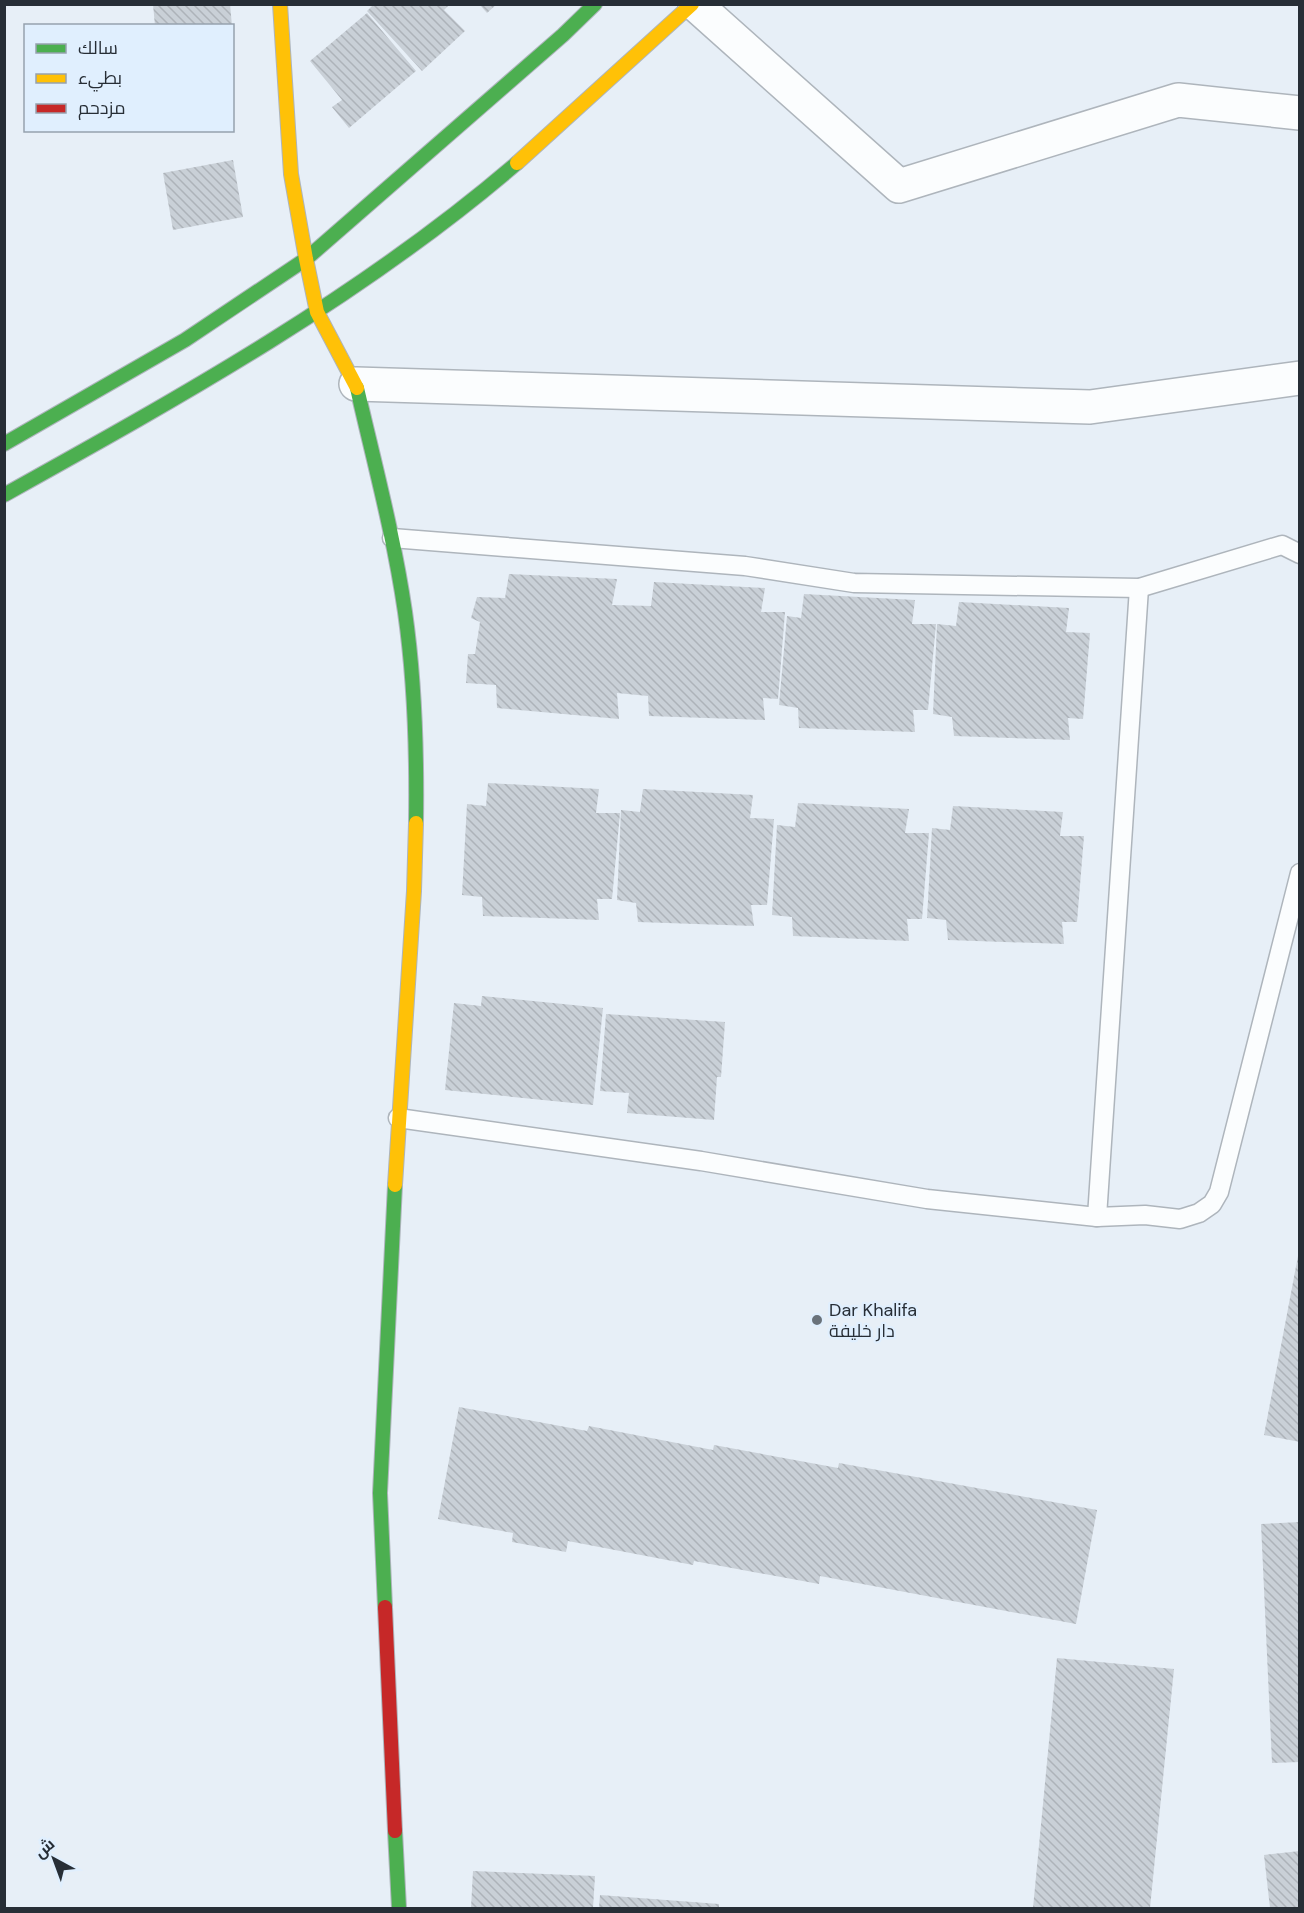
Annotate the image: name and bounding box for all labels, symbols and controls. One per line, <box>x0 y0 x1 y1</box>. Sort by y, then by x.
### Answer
legend <box>24 24 234 132</box>
text: سالك <box>78 36 118 60</box>
text: بطيء <box>78 66 122 92</box>
text: مزدحم <box>78 96 126 120</box>
place label: Dar Khalifa دار خليفة <box>829 1298 917 1343</box>
marker: Dar Khalifa دار خليفة <box>810 1313 824 1327</box>
north arrow <box>24 1829 84 1889</box>
text: ش <box>30 1833 59 1863</box>

